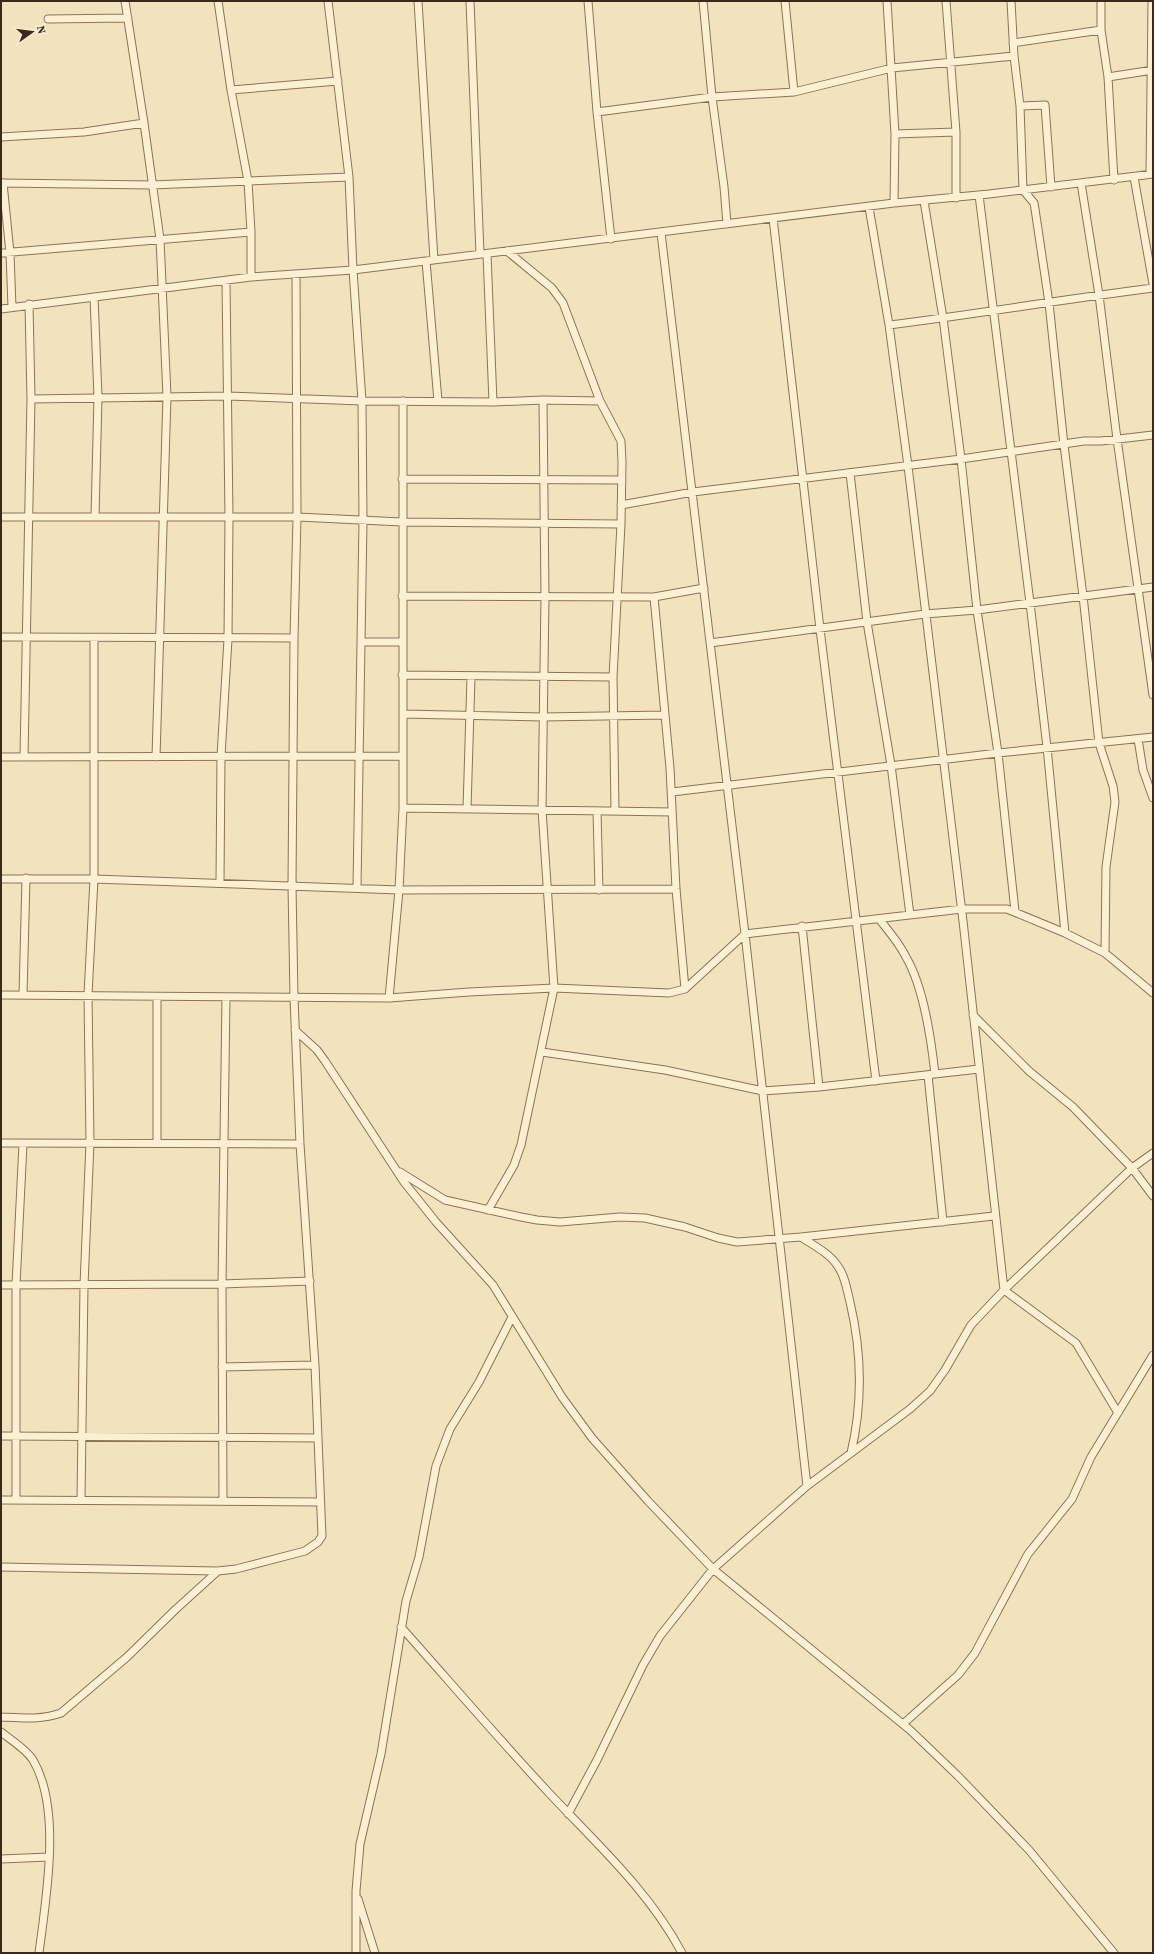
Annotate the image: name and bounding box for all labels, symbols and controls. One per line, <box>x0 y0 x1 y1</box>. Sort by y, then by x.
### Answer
north arrow <box>12 12 52 52</box>
text: N <box>33 24 49 35</box>

